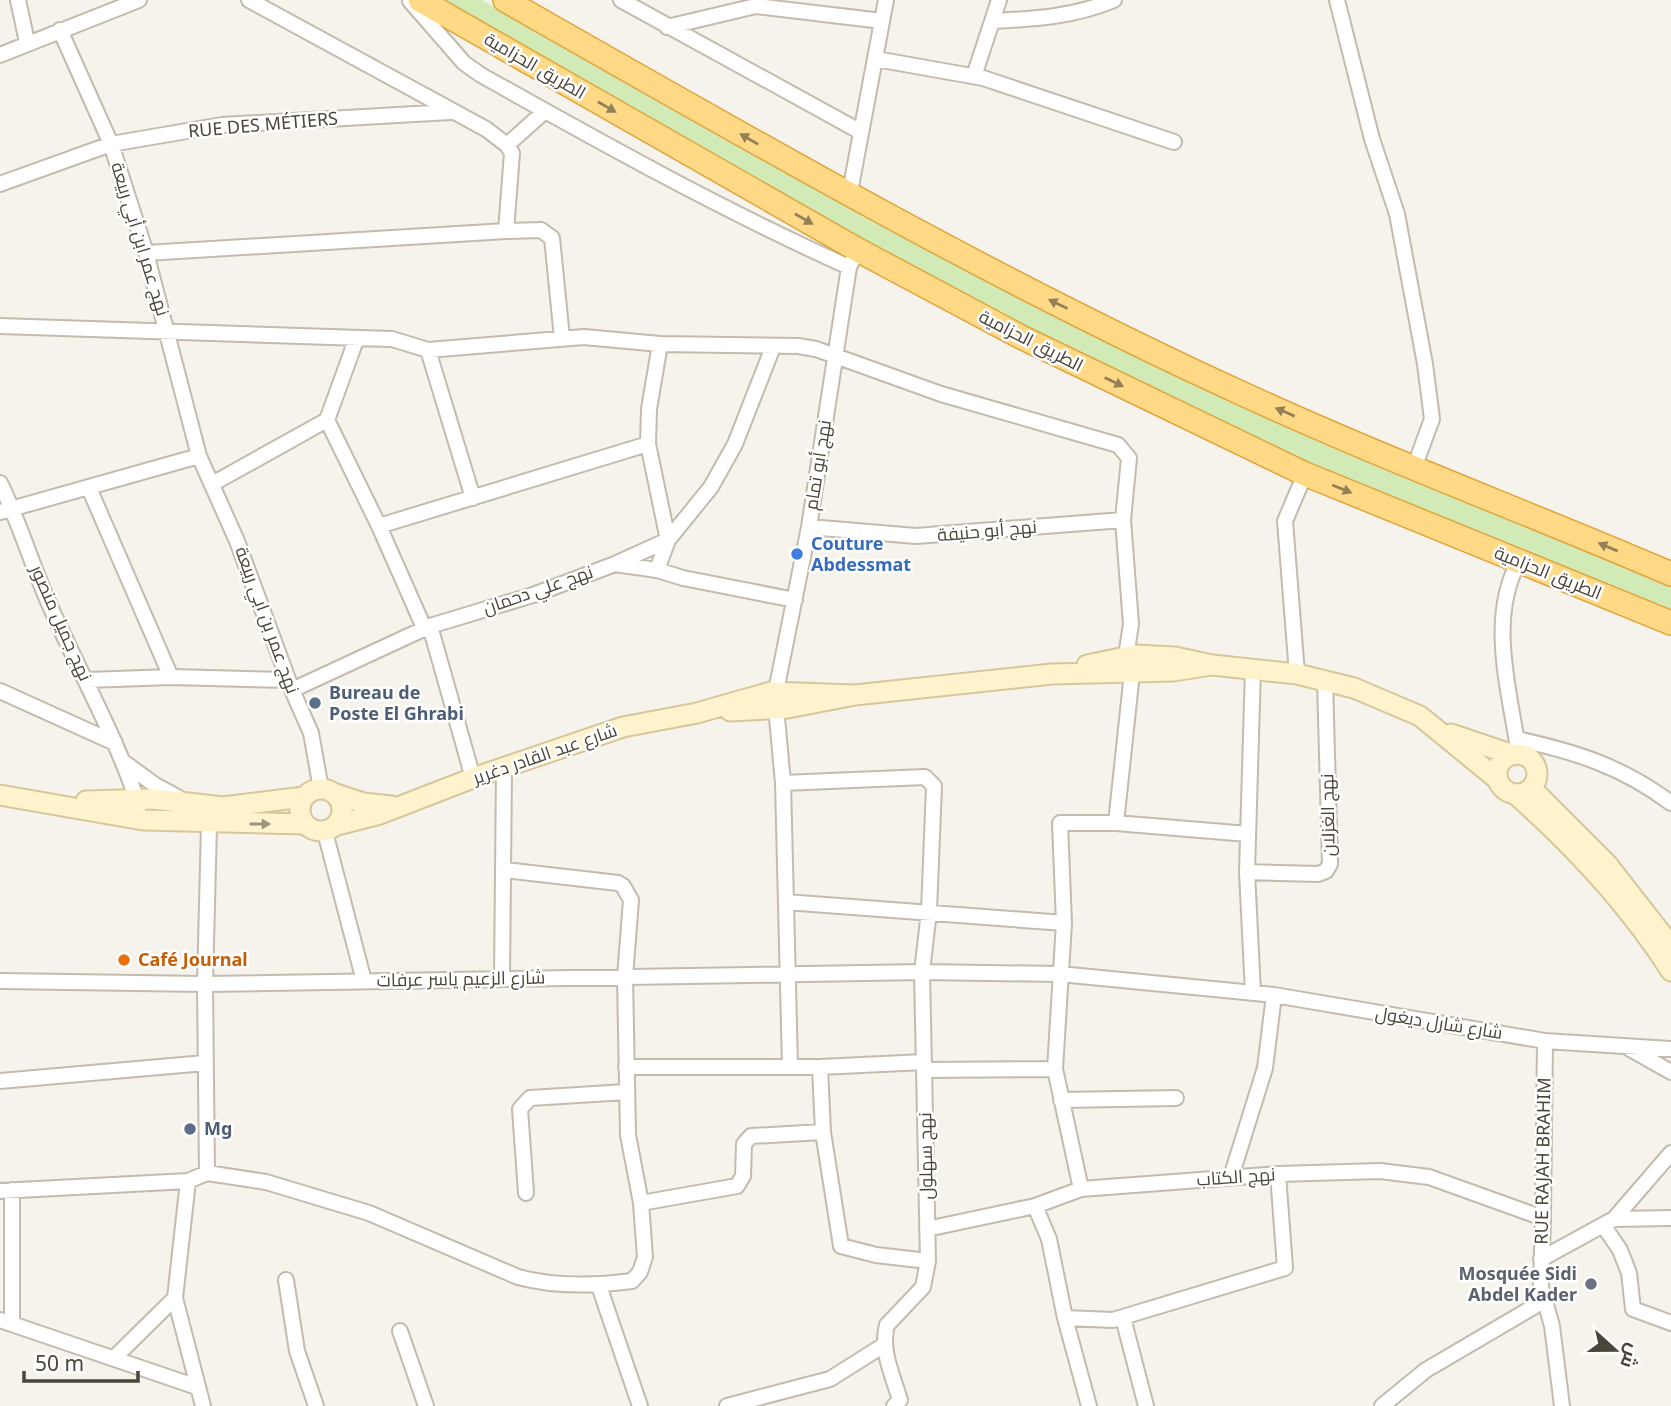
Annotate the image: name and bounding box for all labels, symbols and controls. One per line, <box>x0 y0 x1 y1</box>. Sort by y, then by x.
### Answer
street label: الطريق الحزامية <box>480 26 591 105</box>
one-way arrow <box>597 101 616 113</box>
street label: RUE DES MÉTIERS <box>187 105 339 143</box>
one-way arrow <box>739 133 759 145</box>
street label: نهج عمر ابن أبي ربيعة <box>103 159 176 319</box>
one-way arrow <box>795 213 814 225</box>
one-way arrow <box>1048 299 1068 310</box>
street label: الطريق الحزامية <box>975 304 1088 378</box>
one-way arrow <box>1104 377 1124 388</box>
one-way arrow <box>1275 407 1296 418</box>
street label: نهج أبو تمام <box>798 418 837 512</box>
one-way arrow <box>1332 483 1352 495</box>
street label: نهج أبو حنيفة <box>936 514 1038 547</box>
place label: Couture Abdessmat <box>811 531 911 576</box>
street label: الطريق الحزامية <box>1491 540 1606 605</box>
one-way arrow <box>1598 541 1619 552</box>
street label: نهج عمر بن ابي ربيعة <box>227 543 306 697</box>
marker: Couture Abdessmat <box>789 546 805 562</box>
street label: نهج علي دحمان <box>479 559 597 622</box>
street label: نهج جميل منصور <box>24 560 98 685</box>
place label: Bureau de Poste El Ghrabi <box>329 680 464 725</box>
marker: Bureau de Poste El Ghrabi <box>307 695 323 711</box>
street label: شارع عبد القادر دغرير <box>468 717 620 790</box>
street label: نهج الغزلان <box>1314 773 1341 857</box>
one-way arrow <box>249 818 271 830</box>
place label: Café Journal <box>138 947 248 971</box>
marker: Café Journal <box>116 952 132 968</box>
street label: شارع الزعيم ياسر عرفات <box>377 965 545 992</box>
street label: شارع شارل ديغول <box>1374 1000 1504 1045</box>
street label: RUE RAJAH BRAHIM <box>1529 1077 1555 1245</box>
street label: نهج سهلول <box>912 1112 939 1200</box>
place label: Mg <box>204 1116 232 1140</box>
marker: Mg <box>182 1121 198 1137</box>
street label: نهج الكتاب <box>1196 1161 1276 1192</box>
place label: Mosquée Sidi Abdel Kader <box>1458 1261 1577 1306</box>
marker: Mosquée Sidi Abdel Kader <box>1583 1276 1599 1292</box>
north arrow <box>1580 1315 1650 1385</box>
scale bar <box>24 1340 138 1384</box>
text: ش <box>1614 1340 1647 1372</box>
text: 50 m <box>35 1349 84 1377</box>

